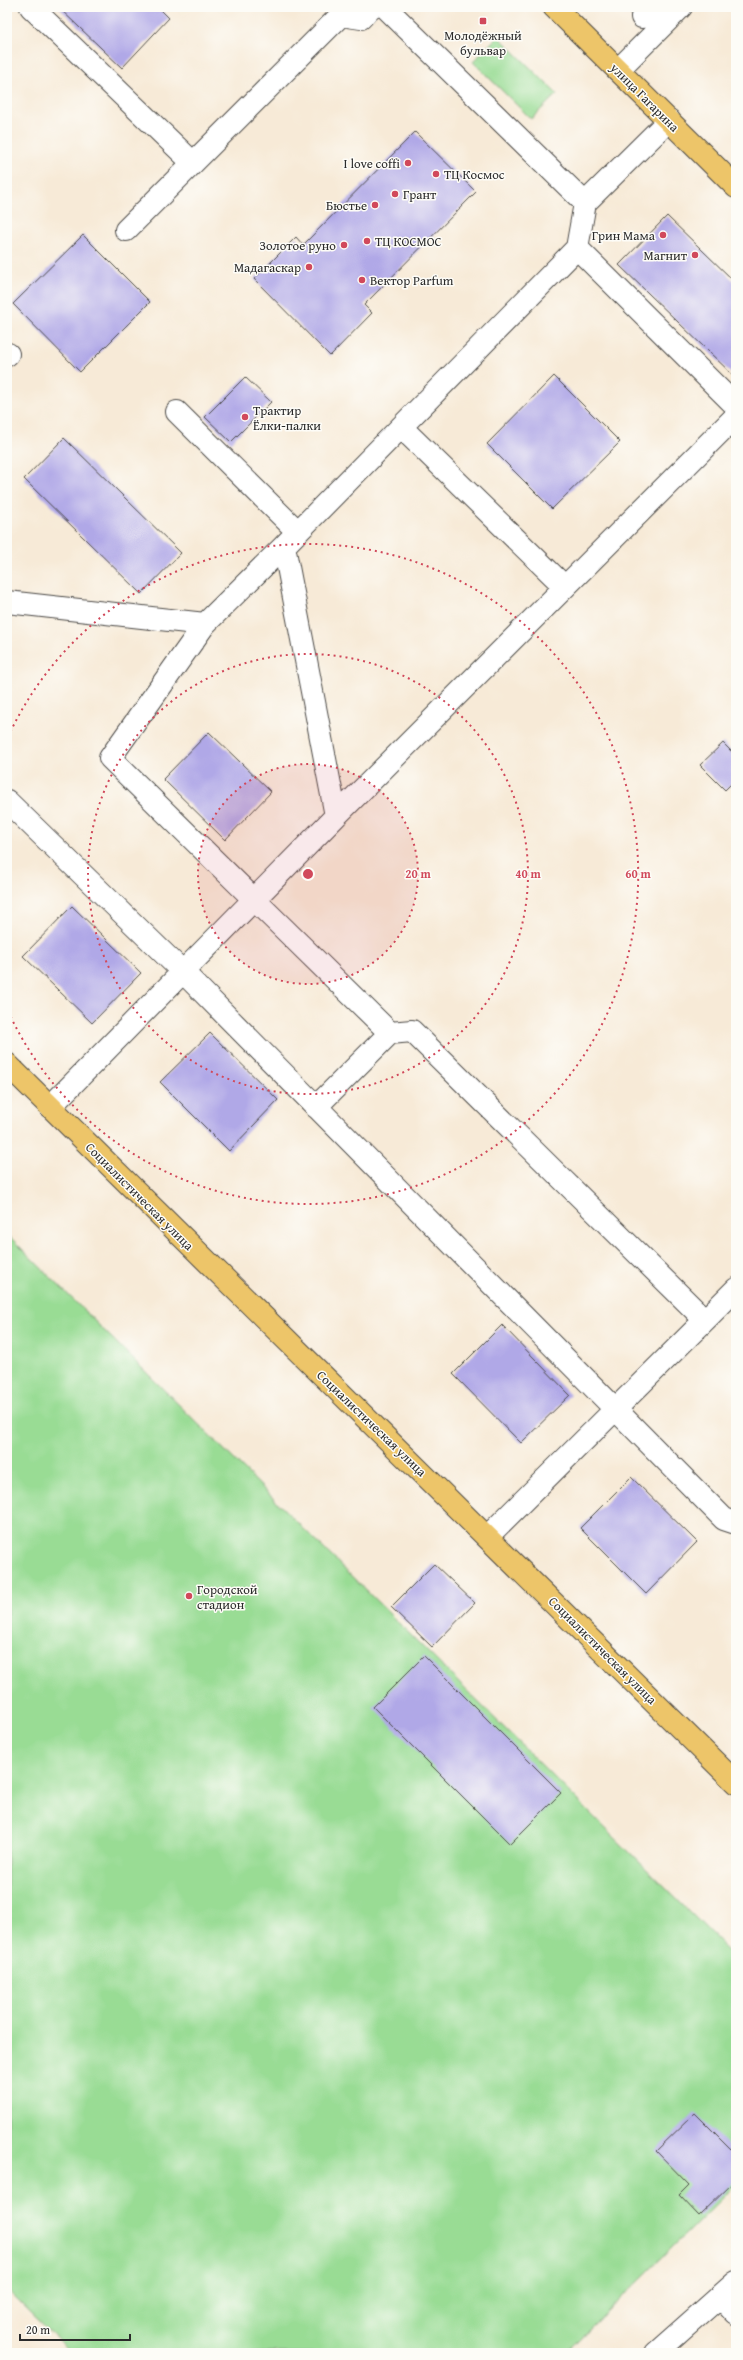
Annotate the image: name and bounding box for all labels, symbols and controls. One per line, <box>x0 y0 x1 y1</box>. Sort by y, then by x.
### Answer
marker: Молодёжный бульвар <box>478 16 488 26</box>
place label: Молодёжный бульвар <box>444 26 522 60</box>
street label: улица Гагарина <box>605 58 684 137</box>
place label: I love coffi <box>344 154 400 173</box>
marker: I love coffi <box>403 158 413 168</box>
place label: ТЦ Космос <box>444 165 505 184</box>
marker: ТЦ Космос <box>431 169 441 179</box>
place label: Грант <box>403 185 437 204</box>
marker: Грант <box>390 189 400 199</box>
place label: Бюстье <box>326 196 367 215</box>
marker: Бюстье <box>370 200 380 210</box>
place label: Грин Мама <box>592 226 656 245</box>
marker: Грин Мама <box>658 230 668 240</box>
place label: ТЦ КОСМОС <box>375 232 442 251</box>
place label: Золотое руно <box>259 236 336 255</box>
marker: ТЦ КОСМОС <box>362 236 372 246</box>
marker: Золотое руно <box>339 240 349 250</box>
place label: Магнит <box>644 246 688 265</box>
marker: Магнит <box>690 250 700 260</box>
place label: Мадагаскар <box>234 258 301 277</box>
marker: Мадагаскар <box>304 262 314 272</box>
place label: Вектор Parfum <box>370 271 454 290</box>
marker: Вектор Parfum <box>357 275 367 285</box>
place label: Трактир Ёлки-палки <box>253 401 321 435</box>
marker: Трактир Ёлки-палки <box>240 412 250 422</box>
text: 20 m <box>405 865 431 882</box>
text: 40 m <box>515 865 541 882</box>
text: 60 m <box>625 865 651 882</box>
centre of rings <box>301 867 315 881</box>
street label: Социалистическая улица <box>81 1138 199 1255</box>
street label: Социалистическая улица <box>313 1366 431 1481</box>
place label: Городской стадион <box>197 1580 258 1614</box>
marker: Городской стадион <box>184 1591 194 1601</box>
street label: Социалистическая улица <box>544 1592 662 1709</box>
scale bar <box>20 2316 130 2342</box>
text: 20 m <box>26 2321 50 2338</box>

